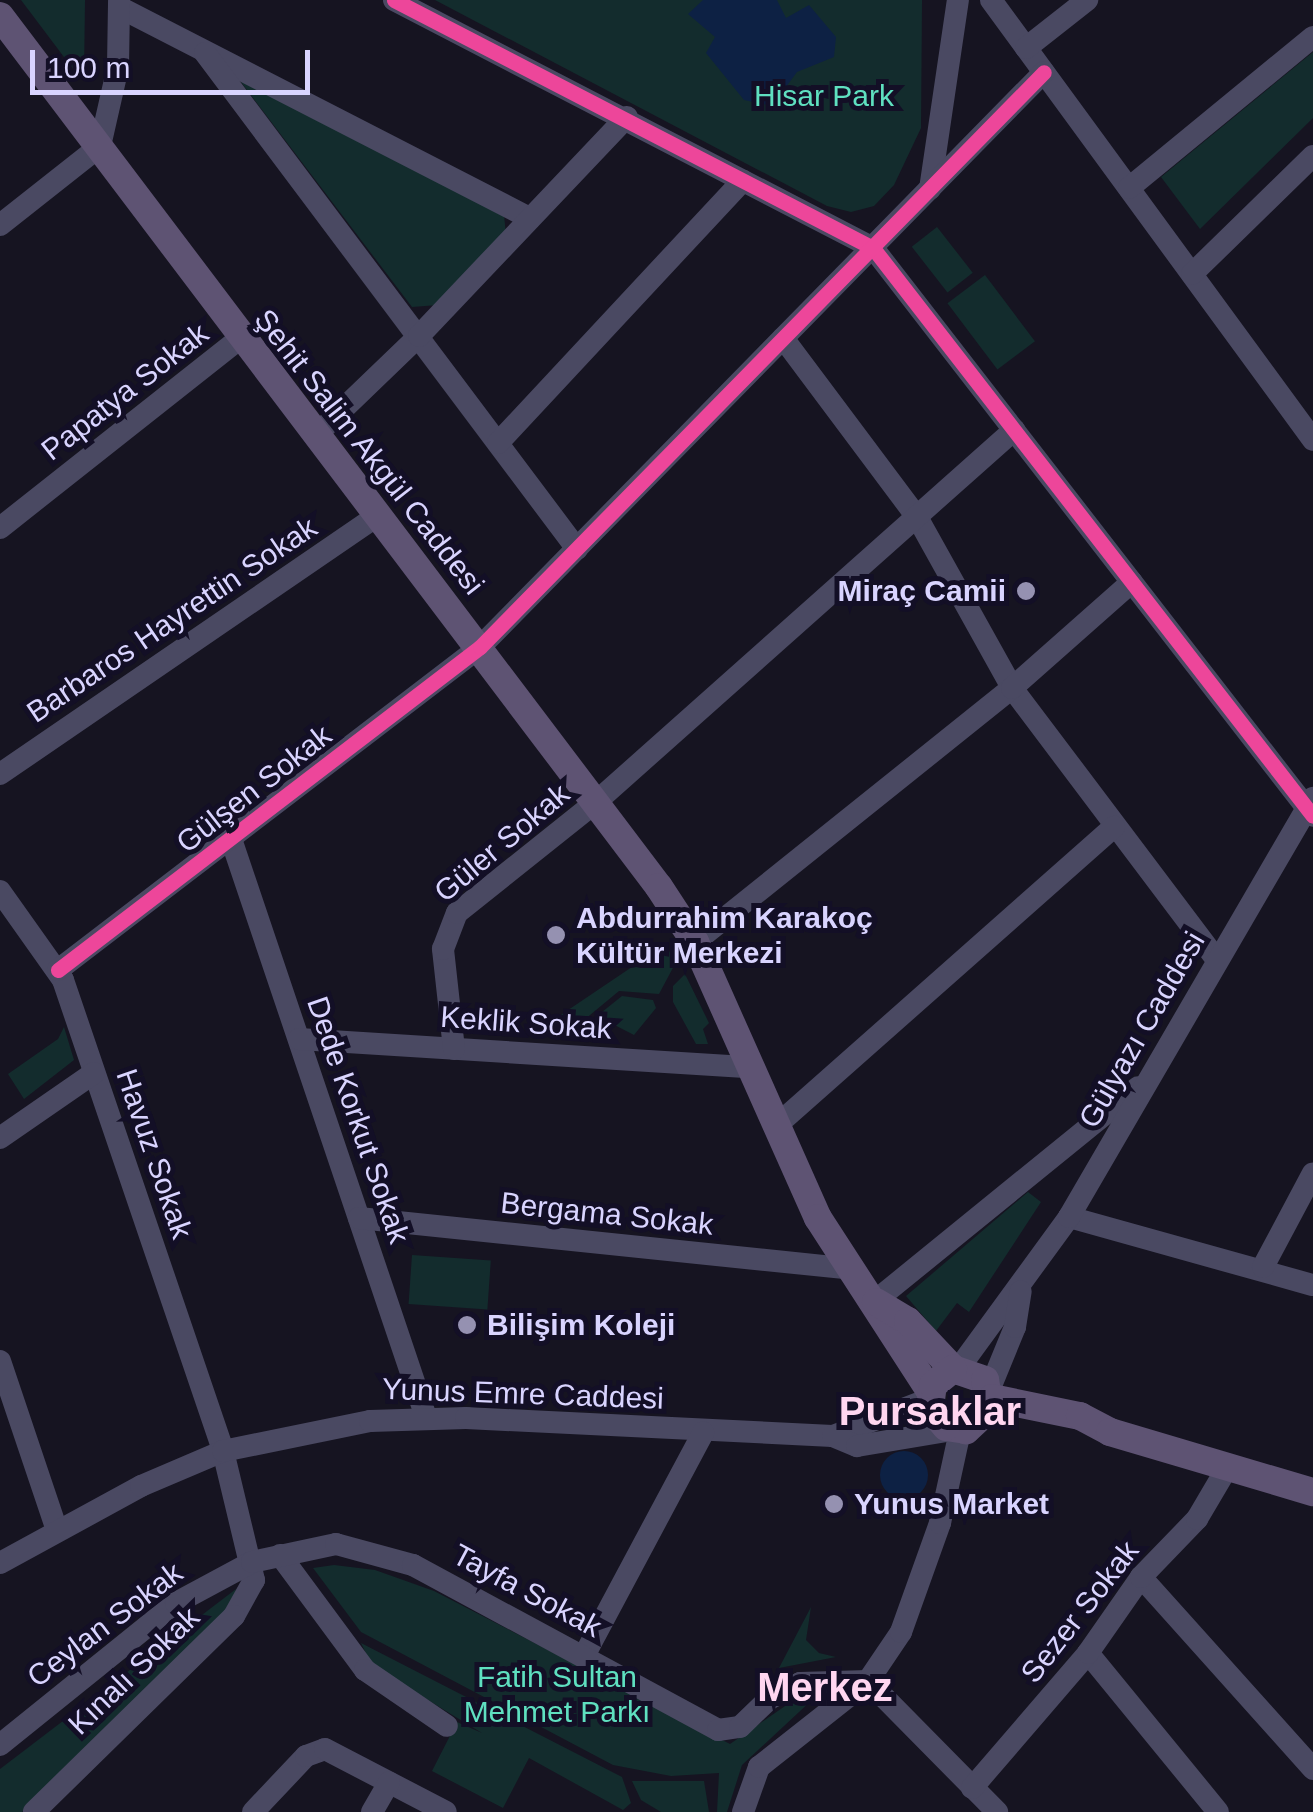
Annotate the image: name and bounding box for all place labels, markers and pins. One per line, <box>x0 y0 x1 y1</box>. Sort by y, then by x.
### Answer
place label: Miraç Camii <box>838 573 1006 609</box>
marker: Miraç Camii <box>1015 580 1037 602</box>
place label: Abdurrahim Karakoç Kültür Merkezi <box>576 900 873 970</box>
marker: Abdurrahim Karakoç Kültür Merkezi <box>545 924 567 946</box>
place label: Bilişim Koleji <box>487 1307 675 1343</box>
marker: Bilişim Koleji <box>456 1314 478 1336</box>
place label: Yunus Market <box>854 1486 1049 1522</box>
marker: Yunus Market <box>823 1493 845 1515</box>

